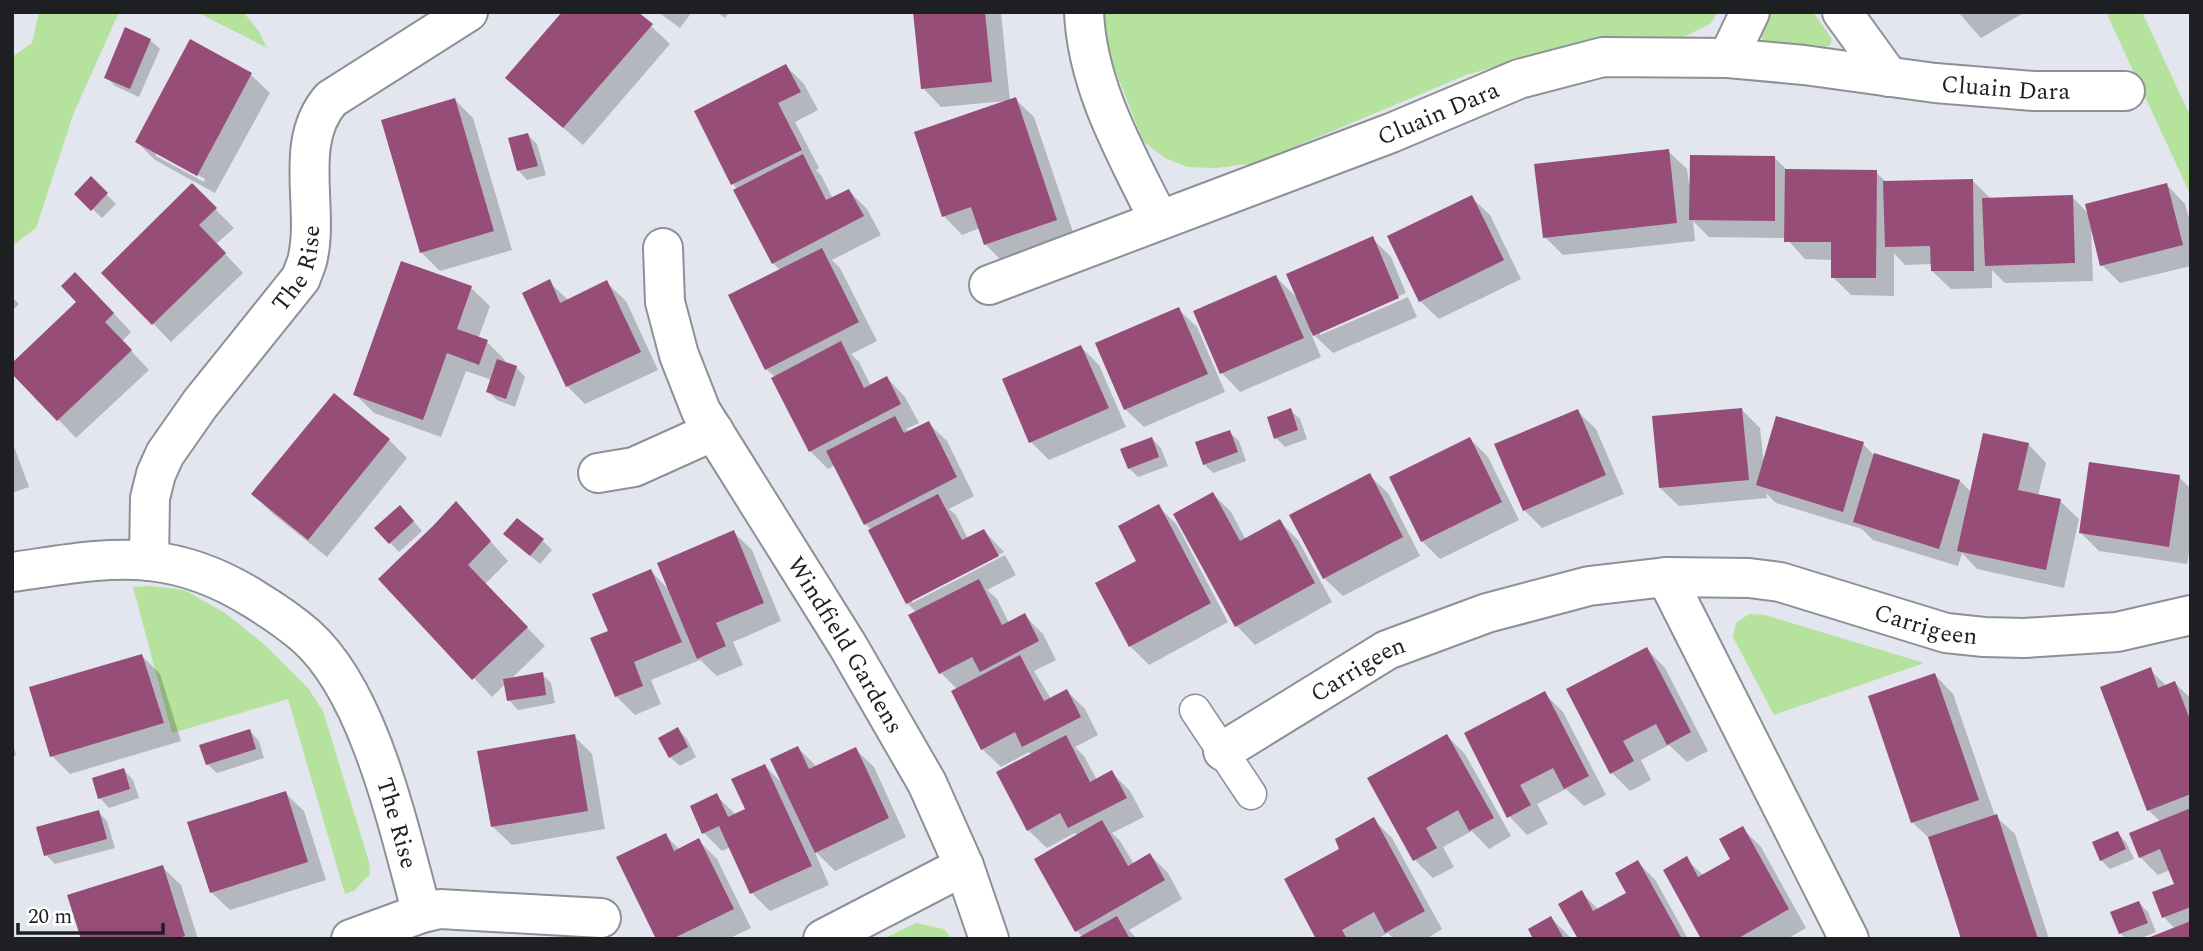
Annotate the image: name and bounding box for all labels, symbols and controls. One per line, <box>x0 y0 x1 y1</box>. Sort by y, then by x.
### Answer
street label: Cluain Dara <box>1940 67 2070 110</box>
street label: Cluain Dara <box>1373 72 1505 155</box>
street label: The Rise <box>263 225 330 320</box>
street label: Windfield Gardens <box>777 550 912 741</box>
street label: Carrigeen <box>1870 595 1979 655</box>
street label: Carrigeen <box>1304 628 1411 712</box>
street label: The Rise <box>366 773 426 873</box>
scale bar <box>18 892 163 936</box>
text: 20 m <box>28 901 72 933</box>

